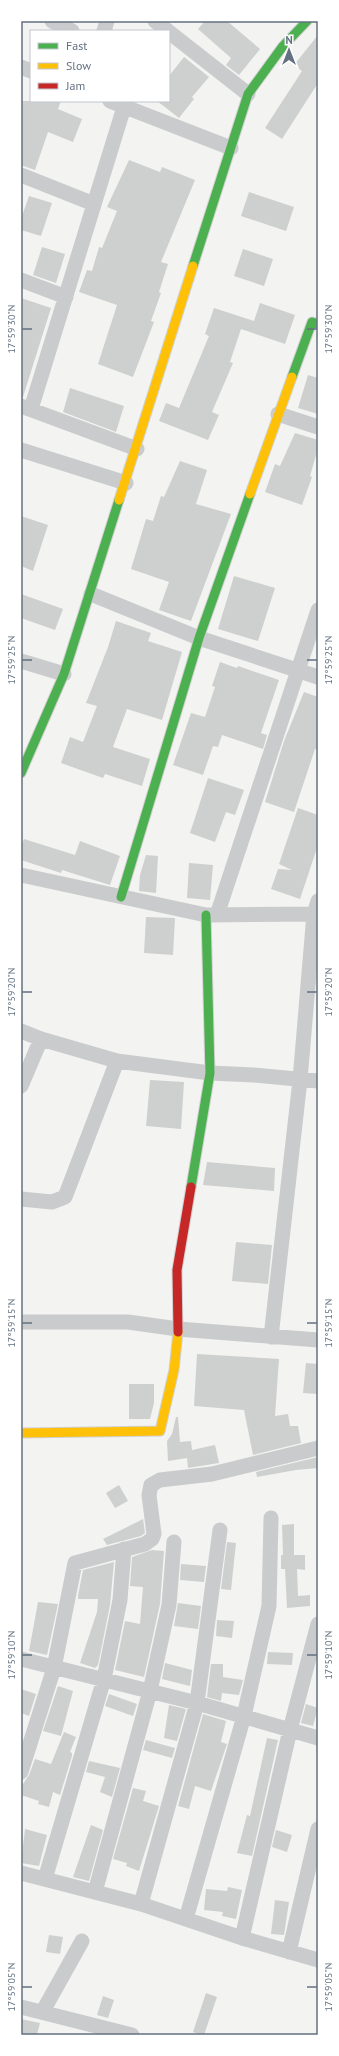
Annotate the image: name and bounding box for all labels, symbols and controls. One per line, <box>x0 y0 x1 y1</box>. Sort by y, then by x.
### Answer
legend <box>30 30 170 102</box>
north arrow <box>269 30 309 70</box>
text: N <box>285 33 293 47</box>
text: Fast <box>66 38 87 53</box>
text: Slow <box>66 58 91 73</box>
text: Jam <box>65 78 85 93</box>
text: 17°59'30"N <box>5 304 18 354</box>
text: 17°59'30"N <box>322 304 335 354</box>
text: 17°59'25"N <box>5 635 18 685</box>
text: 17°59'25"N <box>322 635 335 685</box>
text: 17°59'20"N <box>5 967 18 1017</box>
text: 17°59'20"N <box>322 967 335 1017</box>
text: 17°59'15"N <box>5 1298 18 1348</box>
text: 17°59'15"N <box>322 1298 335 1348</box>
text: 17°59'10"N <box>5 1630 18 1680</box>
text: 17°59'10"N <box>322 1630 335 1680</box>
text: 17°59'05"N <box>5 1962 18 2012</box>
text: 17°59'05"N <box>322 1962 335 2012</box>

